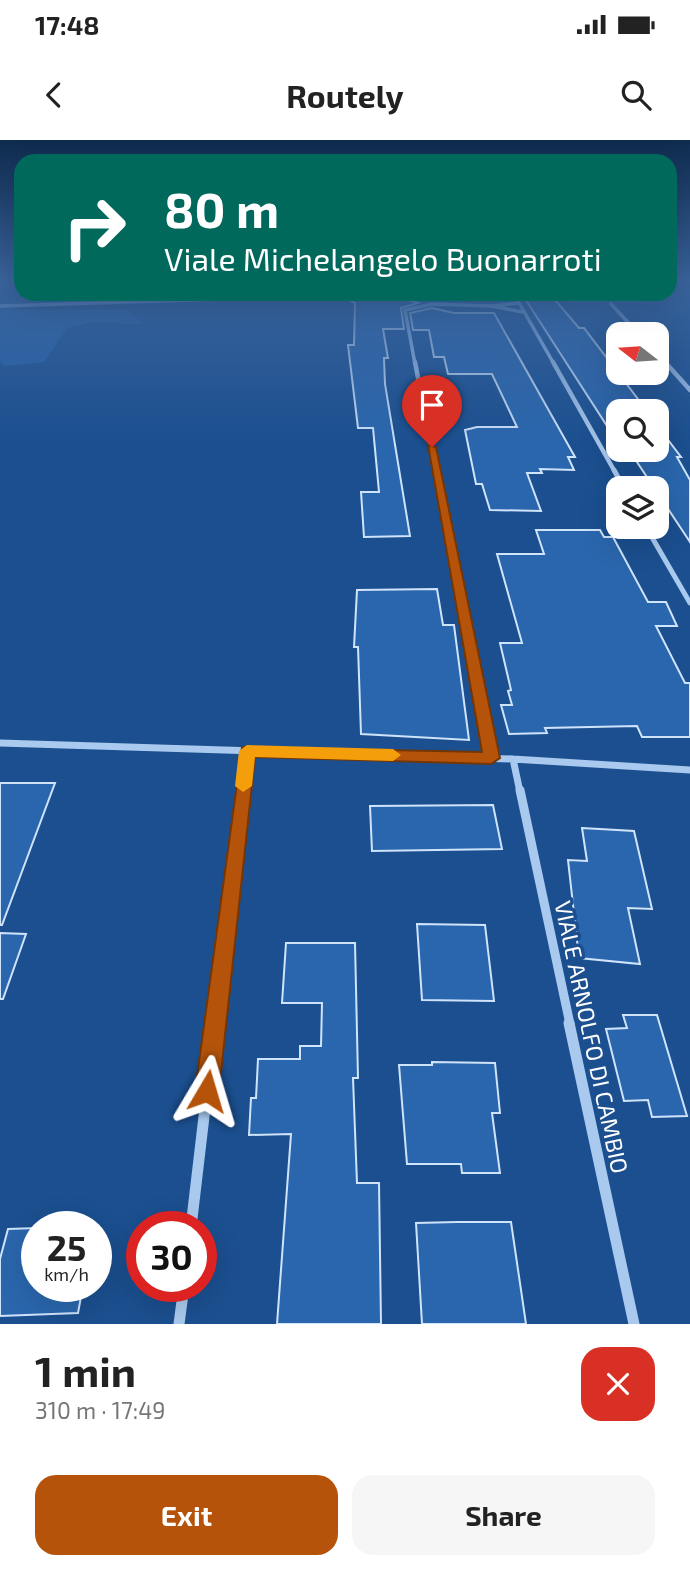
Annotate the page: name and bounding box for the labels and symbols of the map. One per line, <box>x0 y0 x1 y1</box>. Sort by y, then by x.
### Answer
north arrow <box>606 322 668 385</box>
pin <box>402 375 462 447</box>
street label: VIALE ARNOLFO DI CAMBIO <box>549 898 635 1176</box>
position arrow <box>170 1054 244 1128</box>
speed limit sign: 30 <box>126 1211 217 1302</box>

